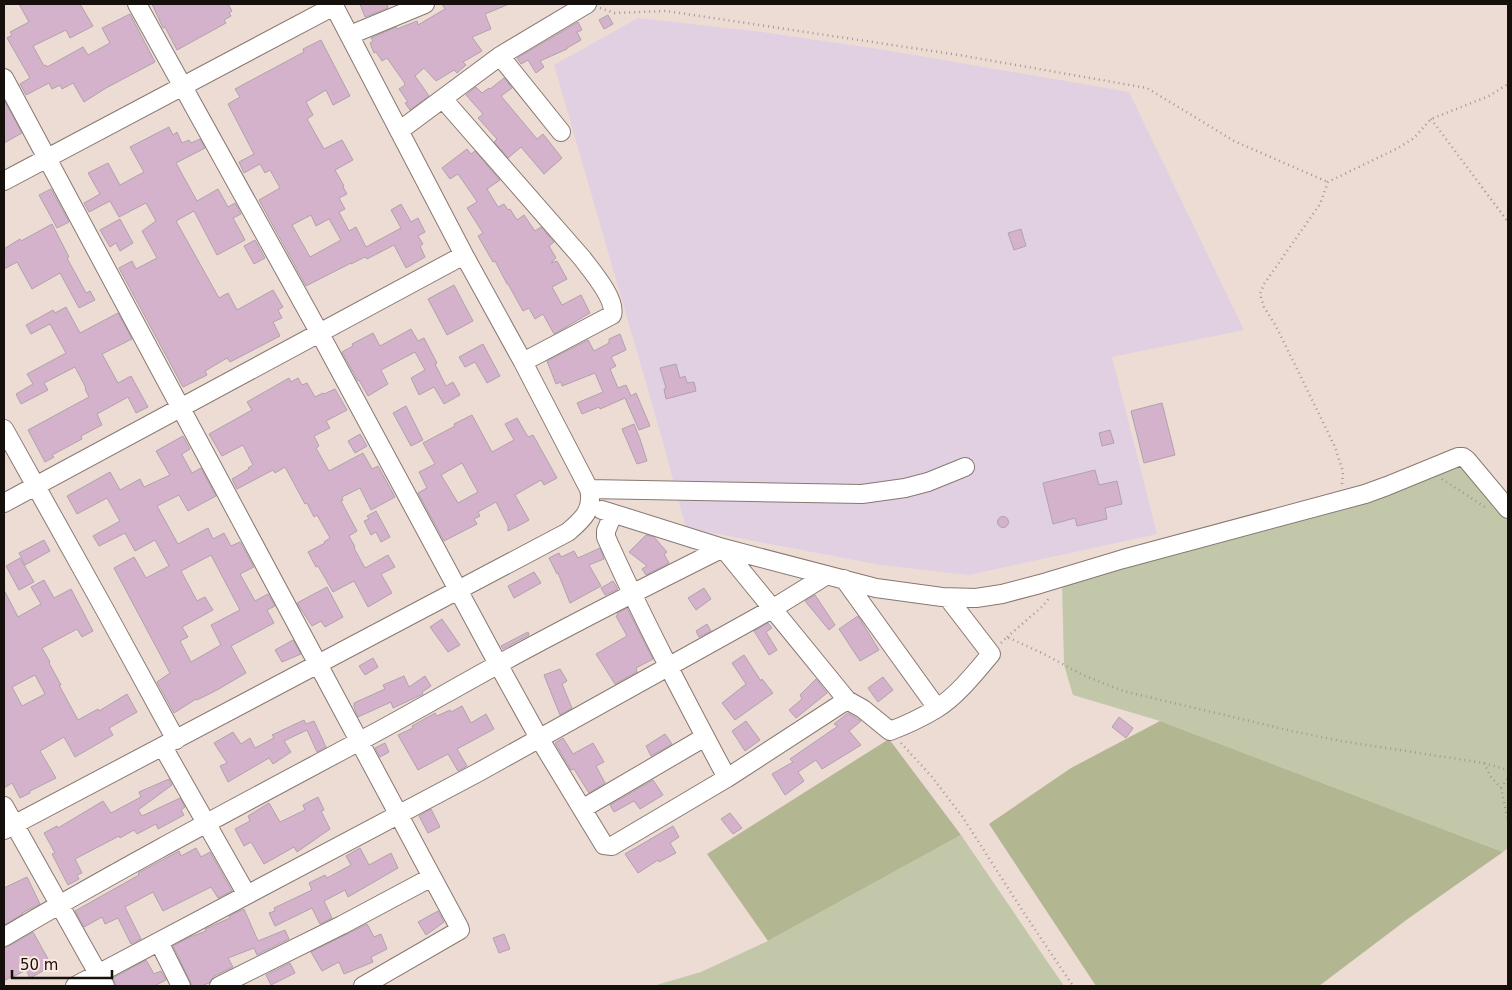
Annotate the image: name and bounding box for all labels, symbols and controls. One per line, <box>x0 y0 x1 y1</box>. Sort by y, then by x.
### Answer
scale bar <box>12 948 112 980</box>
text: 50 m <box>20 956 58 974</box>

